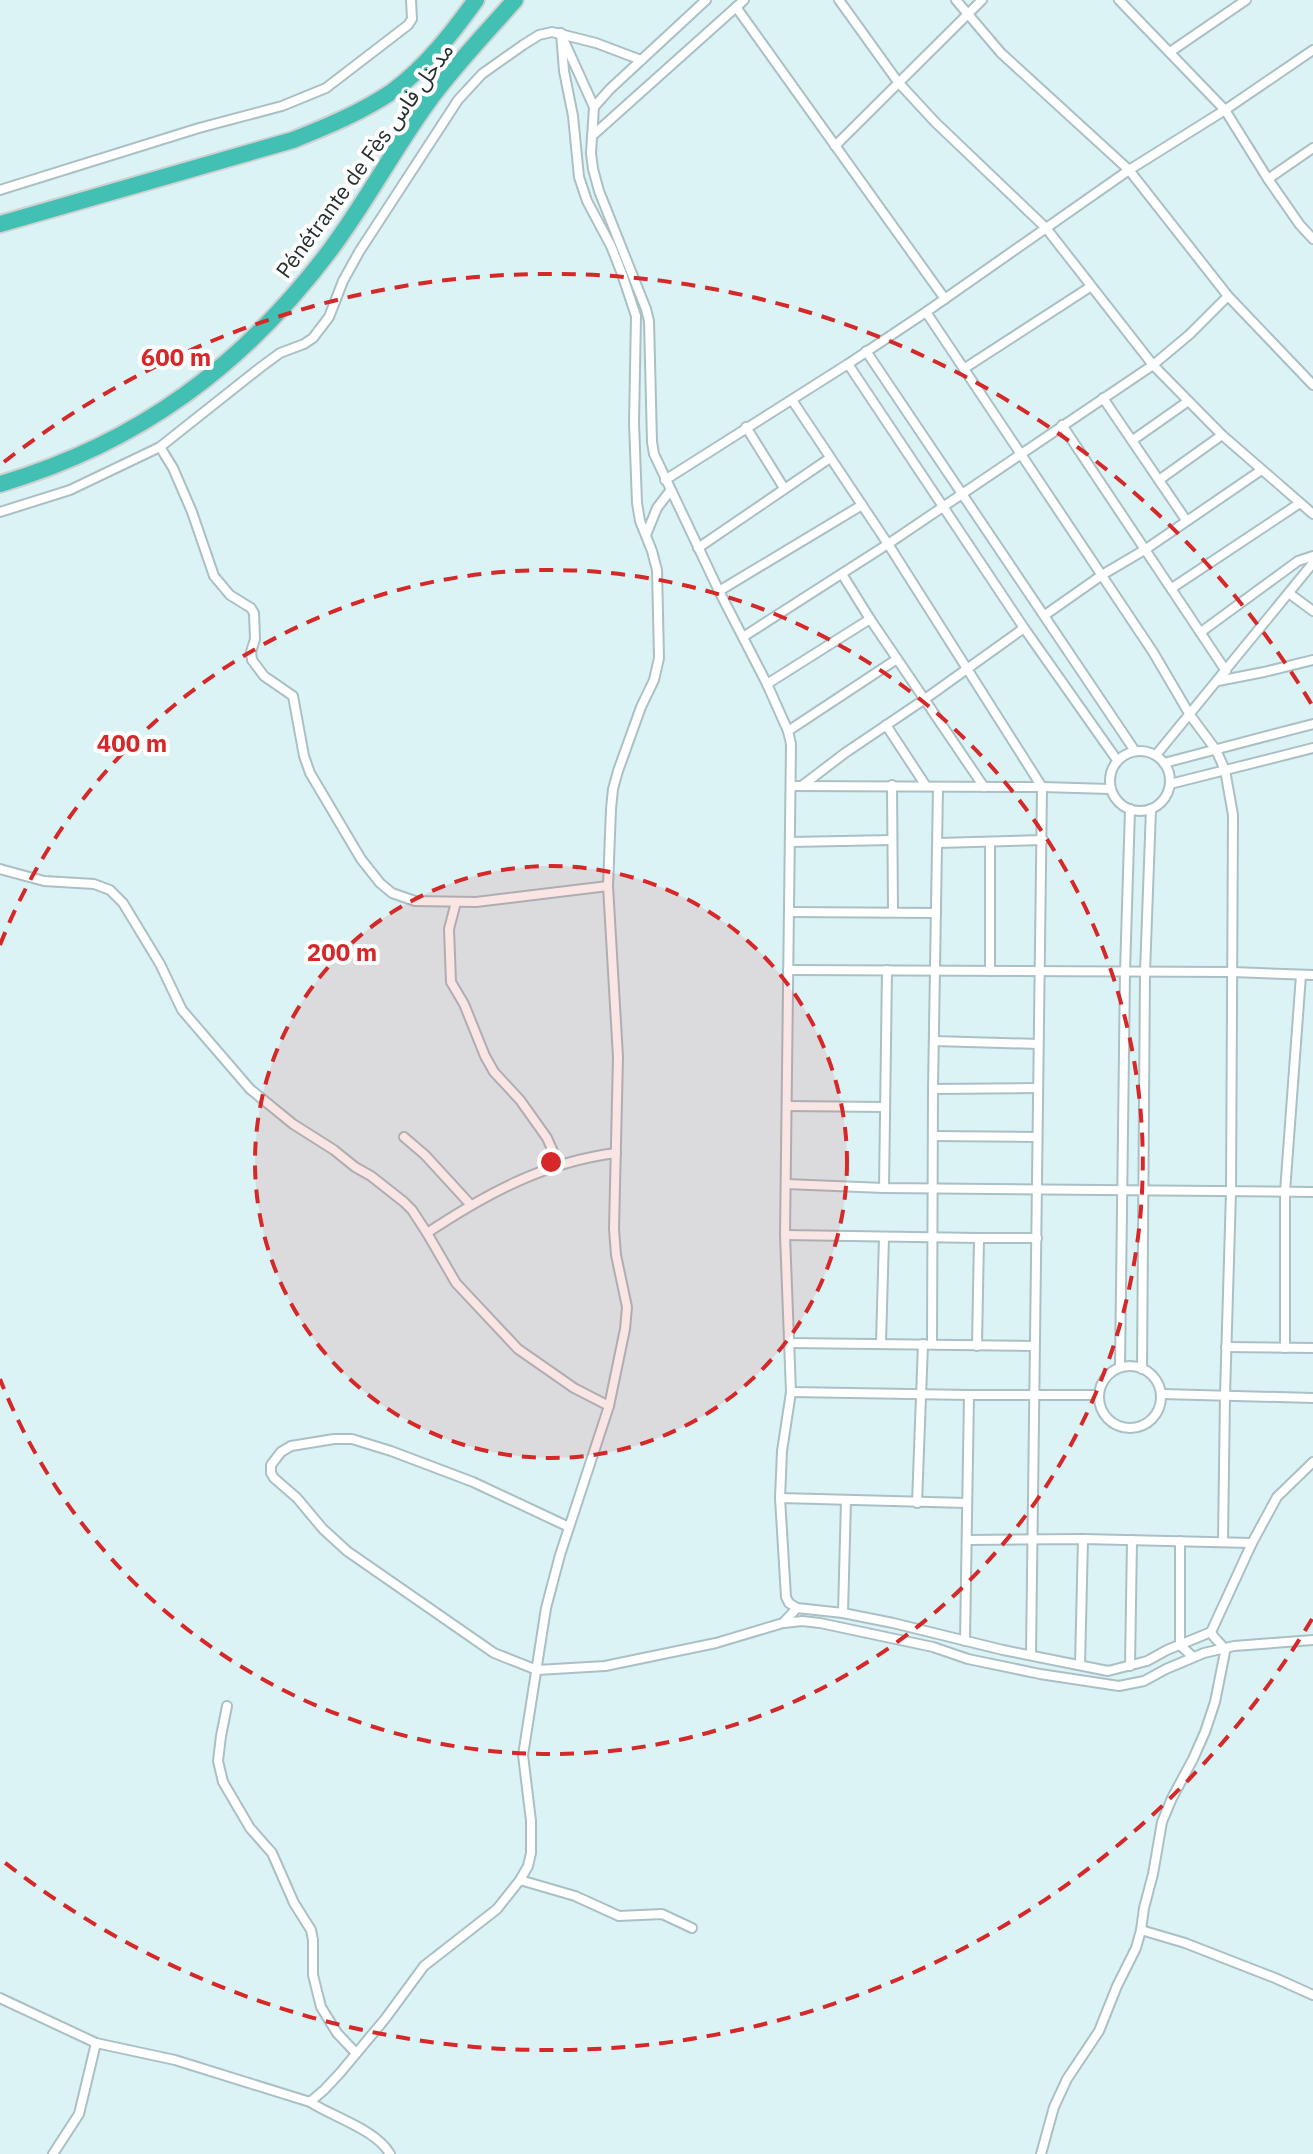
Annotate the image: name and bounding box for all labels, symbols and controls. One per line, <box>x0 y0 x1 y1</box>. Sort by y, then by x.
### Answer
street label: Pénétrante de Fès مدخل فاس <box>269 36 459 284</box>
text: 600 m <box>141 341 211 373</box>
text: 400 m <box>97 727 167 759</box>
text: 200 m <box>307 936 377 968</box>
centre of rings <box>537 1148 565 1176</box>

